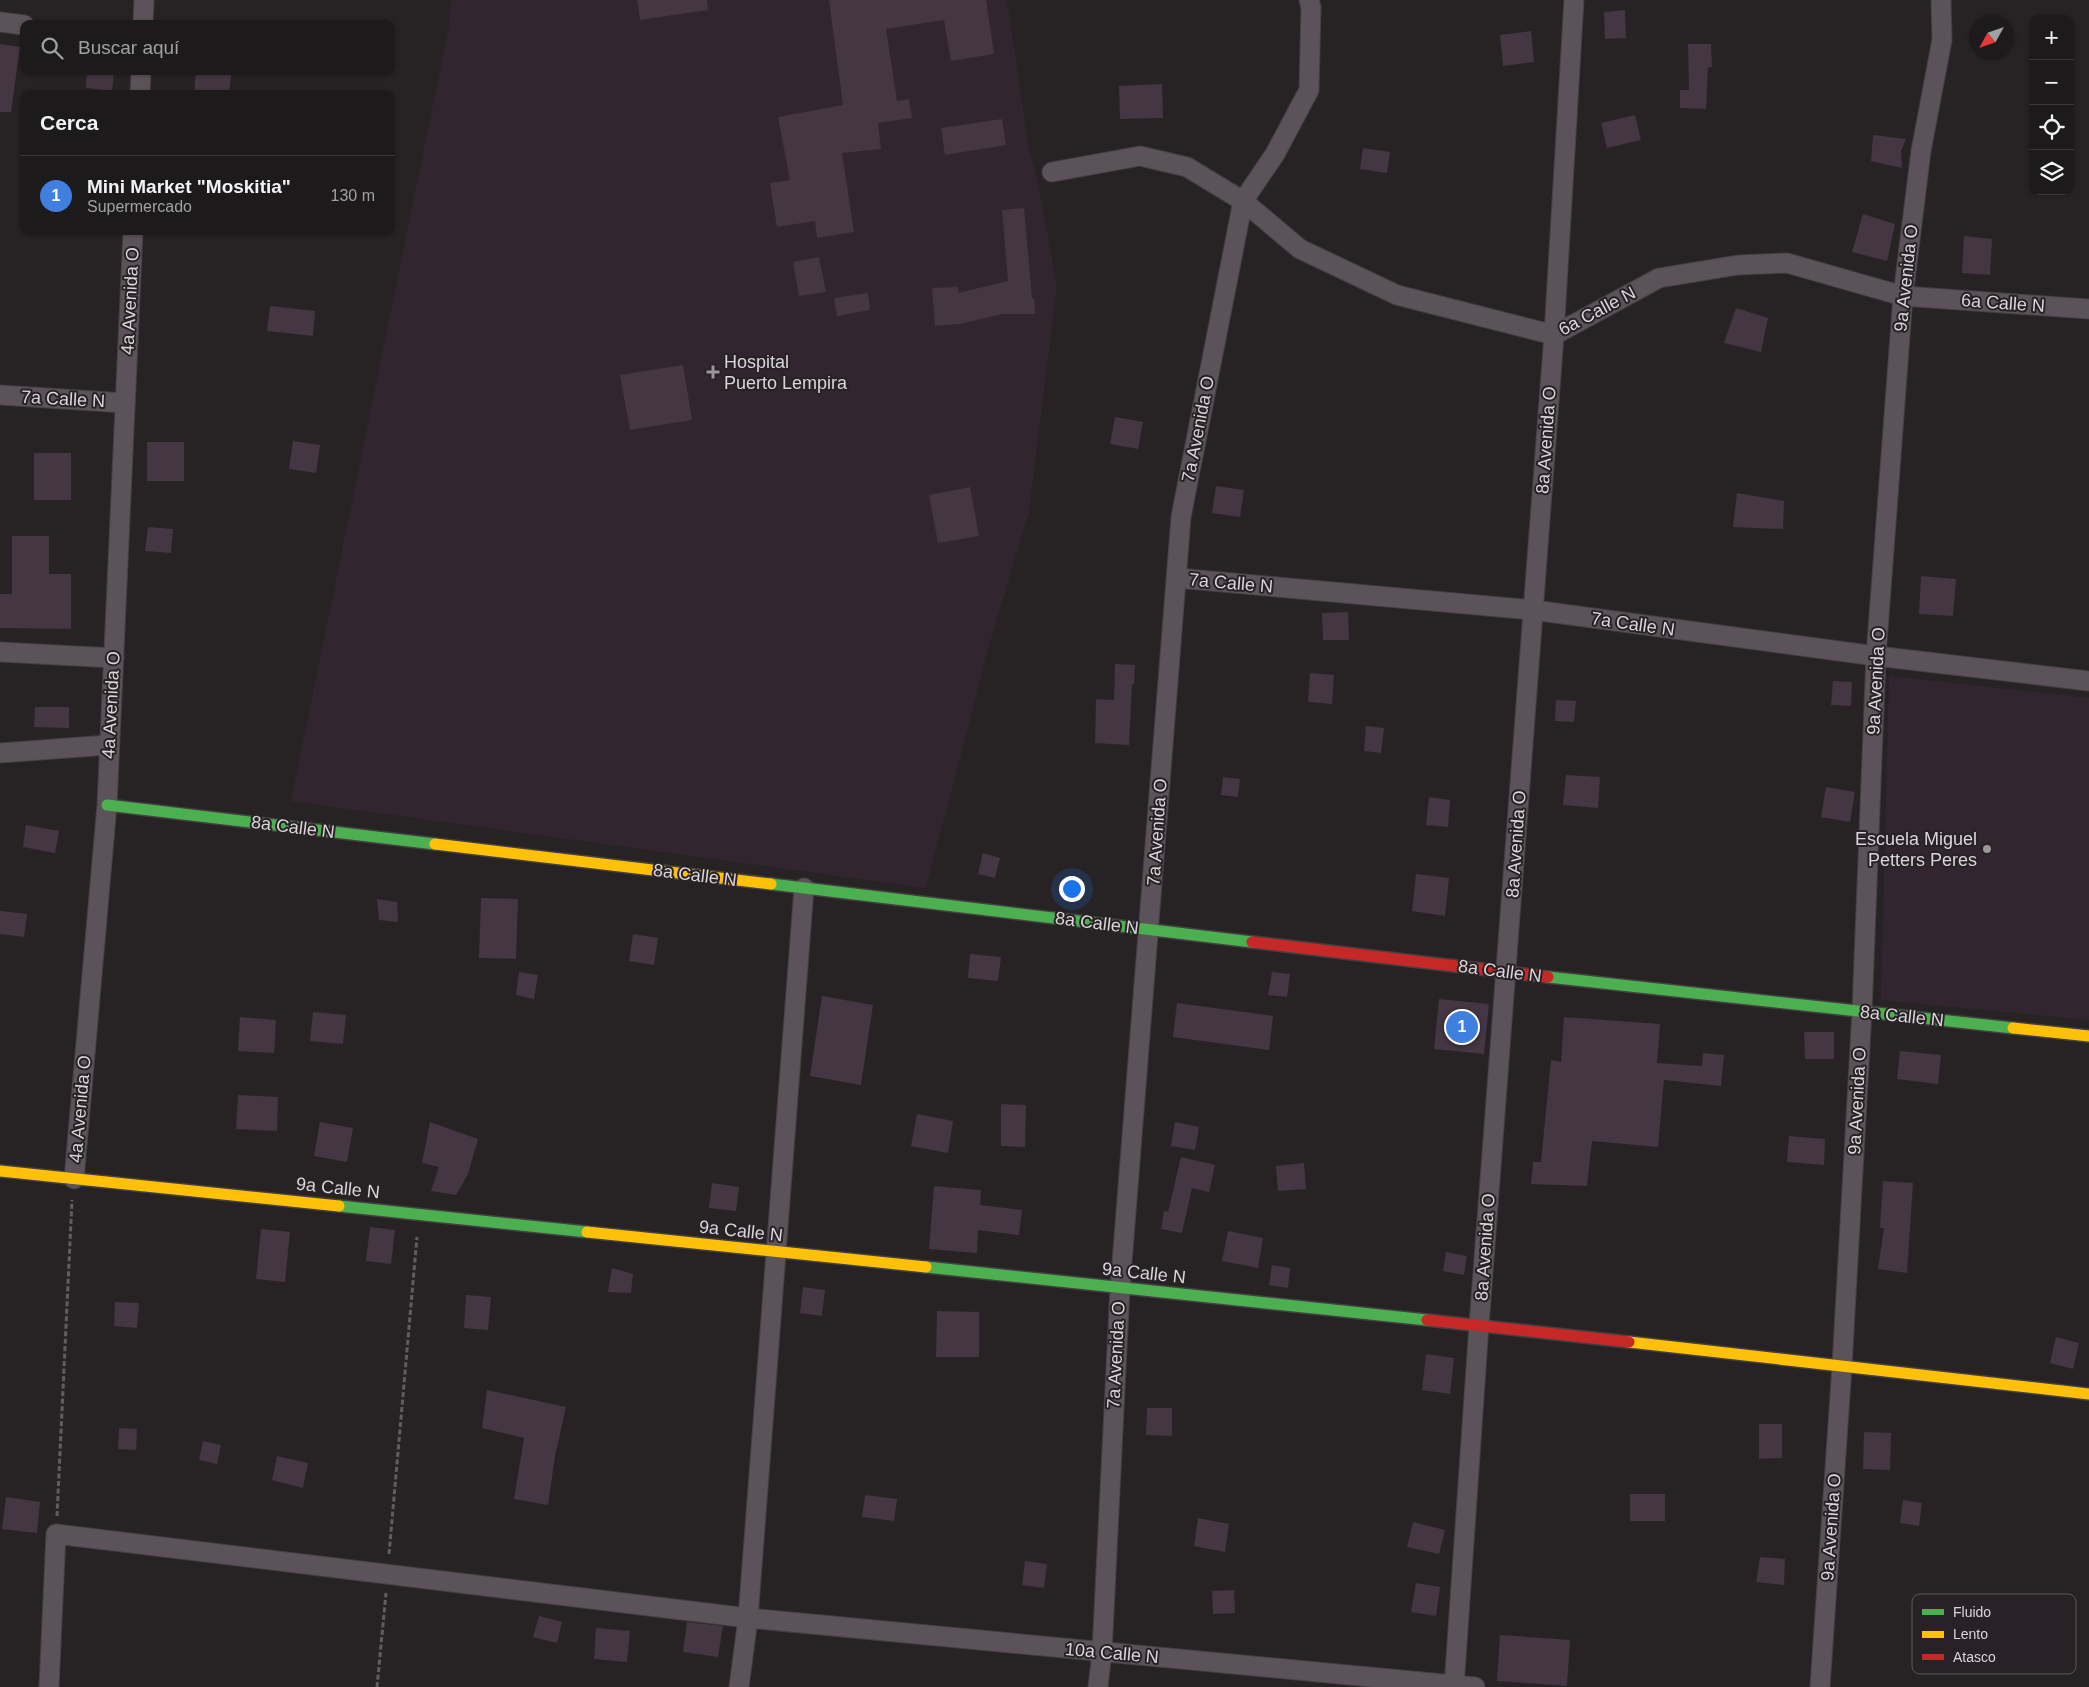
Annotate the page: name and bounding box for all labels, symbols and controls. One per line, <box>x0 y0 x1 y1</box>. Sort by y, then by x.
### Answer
north arrow <box>1969 15 2014 60</box>
map controls <box>2029 15 2074 195</box>
button: + <box>2029 15 2074 60</box>
search box <box>20 20 395 75</box>
icon: search <box>38 34 66 62</box>
text: Buscar aquí <box>78 37 179 58</box>
button: − <box>2029 60 2074 105</box>
button: locate <box>2029 105 2074 150</box>
text: Cerca <box>40 111 98 134</box>
button: layers <box>2029 150 2074 195</box>
text: Mini Market "Moskitia" <box>87 176 291 197</box>
text: 1 <box>52 187 60 204</box>
text: 130 m <box>331 187 375 204</box>
text: Supermercado <box>87 198 192 215</box>
street label: 9a Avenida O <box>1890 223 1922 333</box>
street label: 4a Avenida O <box>117 247 143 355</box>
street label: 6a Calle N <box>1555 282 1639 340</box>
street label: 6a Calle N <box>1960 290 2046 316</box>
place label: Hospital Puerto Lempira <box>724 352 848 393</box>
marker: Hospital Puerto Lempira <box>706 365 720 379</box>
street label: 7a Avenida O <box>1178 374 1218 484</box>
street label: 8a Avenida O <box>1532 386 1560 494</box>
street label: 7a Calle N <box>21 387 105 411</box>
street label: 7a Calle N <box>1188 569 1274 597</box>
street label: 7a Calle N <box>1590 608 1676 640</box>
street label: 9a Avenida O <box>1863 627 1889 735</box>
street label: 4a Avenida O <box>98 651 124 759</box>
street label: 7a Avenida O <box>1143 778 1171 886</box>
street label: 8a Avenida O <box>1502 790 1530 898</box>
street label: 8a Calle N <box>250 812 336 842</box>
place label: Escuela Miguel Petters Peres <box>1855 829 1977 870</box>
marker: Escuela Miguel Petters Peres <box>1981 843 1993 855</box>
street label: 8a Calle N <box>652 860 738 890</box>
your location <box>1059 876 1085 902</box>
street label: 8a Calle N <box>1054 908 1140 938</box>
street label: 8a Calle N <box>1457 956 1543 986</box>
street label: 8a Calle N <box>1859 1002 1945 1030</box>
pin: 1 <box>1446 1008 1478 1046</box>
street label: 9a Avenida O <box>1844 1047 1870 1155</box>
street label: 4a Avenida O <box>65 1054 95 1164</box>
street label: 9a Calle N <box>295 1174 381 1202</box>
street label: 8a Avenida O <box>1471 1193 1499 1301</box>
street label: 9a Calle N <box>698 1217 784 1245</box>
street label: 9a Calle N <box>1101 1259 1187 1287</box>
street label: 7a Avenida O <box>1103 1301 1129 1409</box>
street label: 9a Avenida O <box>1817 1473 1845 1581</box>
legend <box>1912 1594 2076 1674</box>
text: Fluido <box>1953 1604 1991 1620</box>
text: Lento <box>1953 1626 1988 1642</box>
street label: 10a Calle N <box>1064 1639 1160 1667</box>
text: Atasco <box>1953 1649 1996 1665</box>

